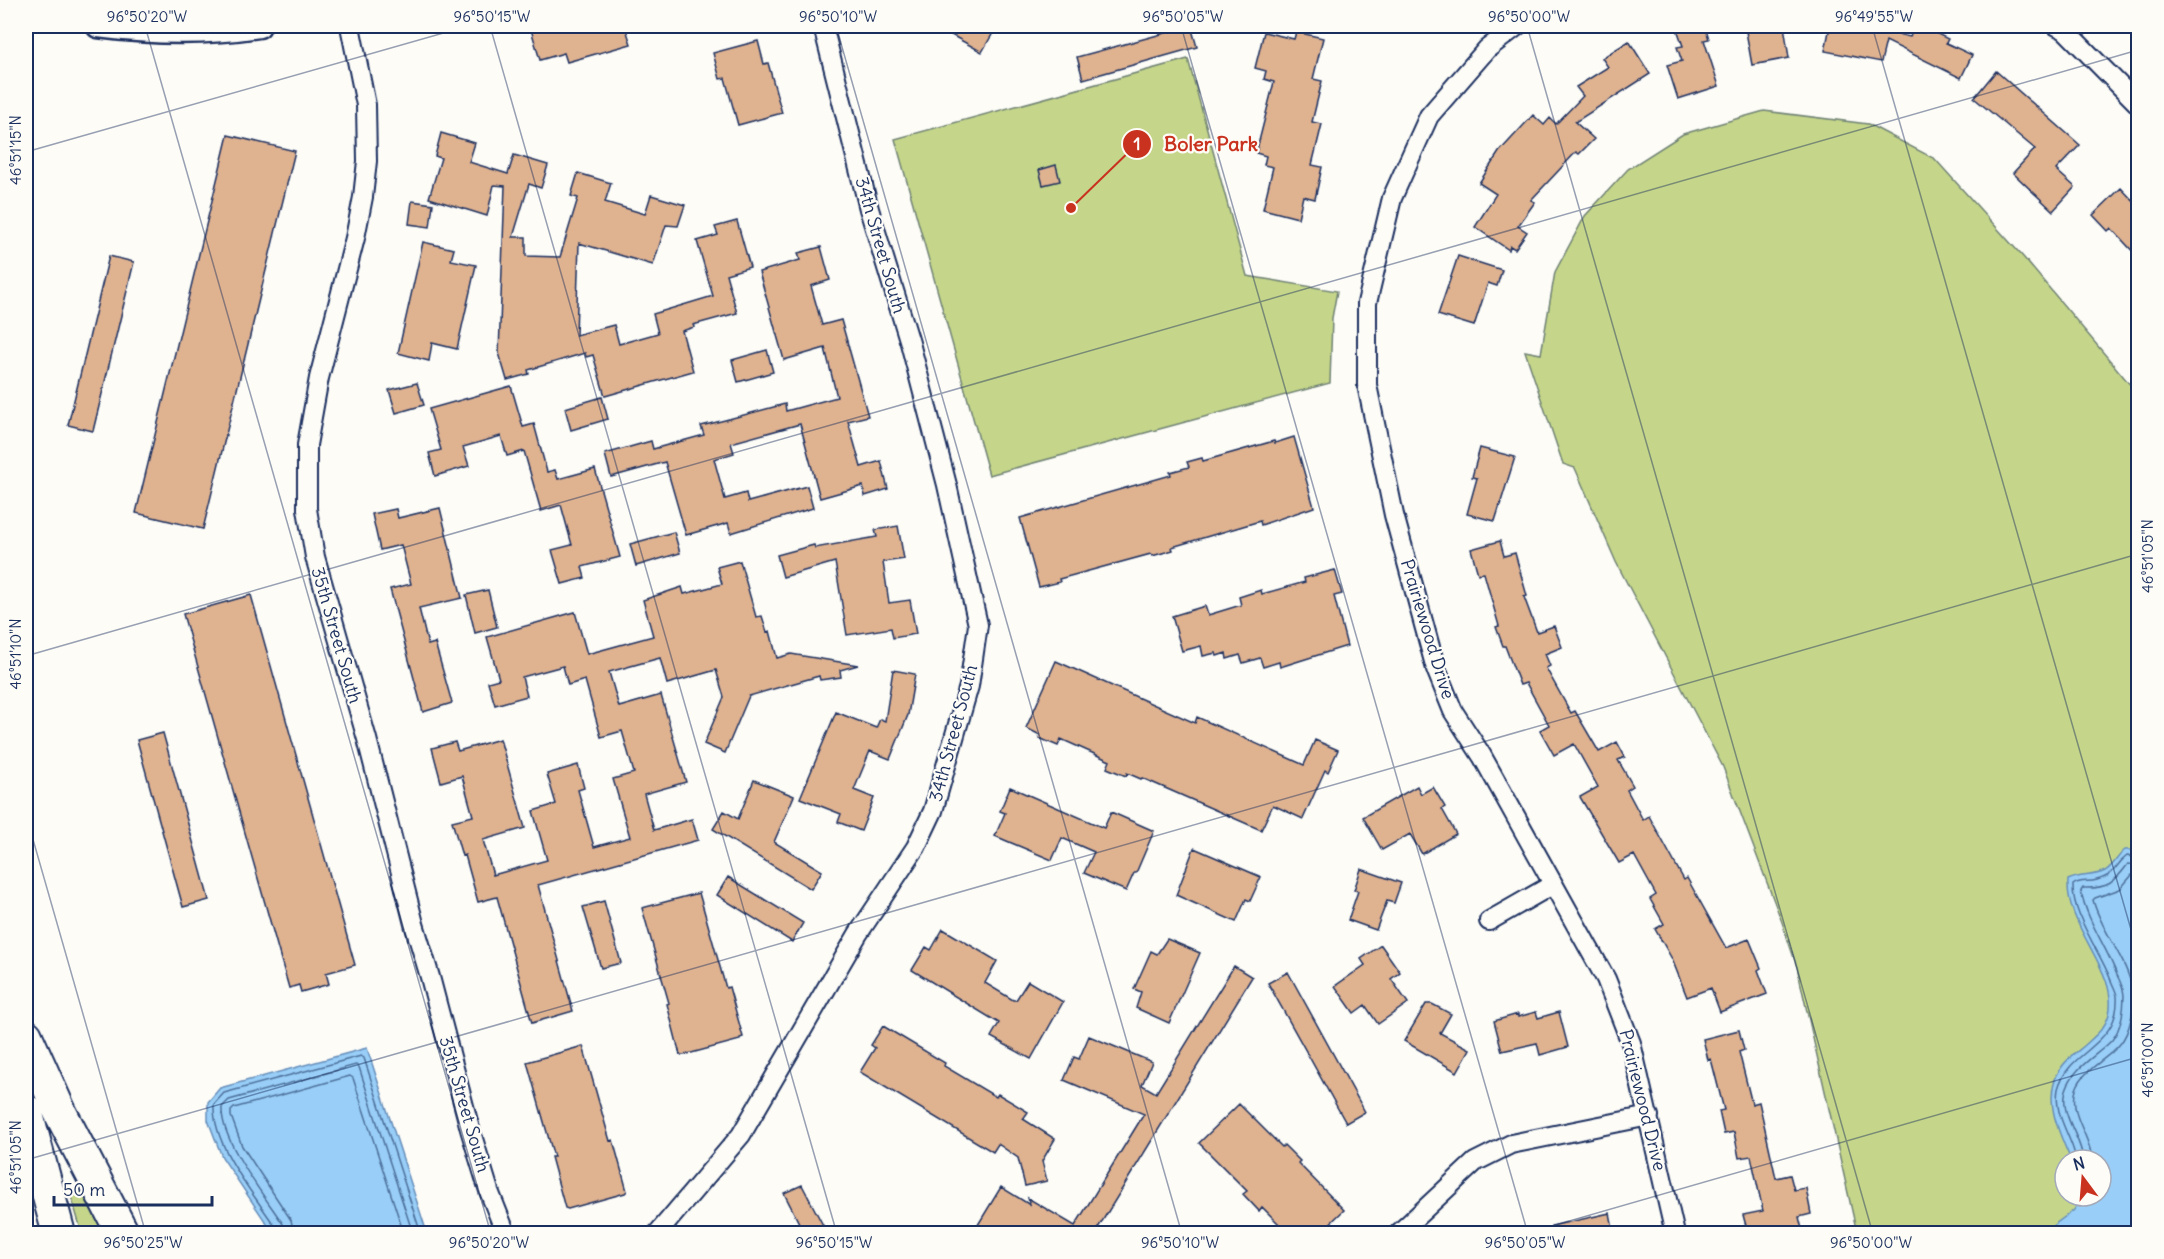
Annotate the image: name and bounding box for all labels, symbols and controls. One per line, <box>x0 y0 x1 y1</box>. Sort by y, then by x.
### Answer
text: 96°50'20"W <box>107 7 188 26</box>
text: 96°50'15"W <box>454 7 531 26</box>
text: 96°50'10"W <box>799 7 877 26</box>
text: 96°50'05"W <box>1143 7 1224 26</box>
text: 96°50'00"W <box>1488 7 1570 26</box>
text: 96°49'55"W <box>1835 7 1913 26</box>
text: 46°51'15"N <box>6 115 25 185</box>
callout: Boler Park <box>1122 125 1270 163</box>
text: Boler Park <box>1164 131 1258 156</box>
text: 1 <box>1133 132 1141 155</box>
street label: 34th Street South <box>851 174 911 316</box>
text: 46°51'05"N <box>2138 519 2157 593</box>
street label: Prairiewood Drive <box>1396 556 1460 702</box>
street label: 35th Street South <box>307 564 367 706</box>
text: 46°51'10"N <box>6 618 25 690</box>
street label: 34th Street South <box>924 662 982 804</box>
text: 46°51'00"N <box>2138 1022 2157 1098</box>
street label: Prairiewood Drive <box>1614 1027 1672 1173</box>
street label: 35th Street South <box>435 1033 495 1175</box>
text: 46°51'05"N <box>6 1120 25 1194</box>
north arrow <box>2053 1148 2113 1208</box>
text: N <box>2071 1152 2087 1175</box>
scale bar <box>54 1169 212 1207</box>
text: 50 m <box>63 1178 105 1201</box>
text: 96°50'25"W <box>103 1233 183 1252</box>
text: 96°50'20"W <box>449 1233 530 1252</box>
text: 96°50'15"W <box>796 1233 873 1252</box>
text: 96°50'10"W <box>1141 1233 1219 1252</box>
text: 96°50'05"W <box>1485 1233 1566 1252</box>
text: 96°50'00"W <box>1830 1233 1912 1252</box>

